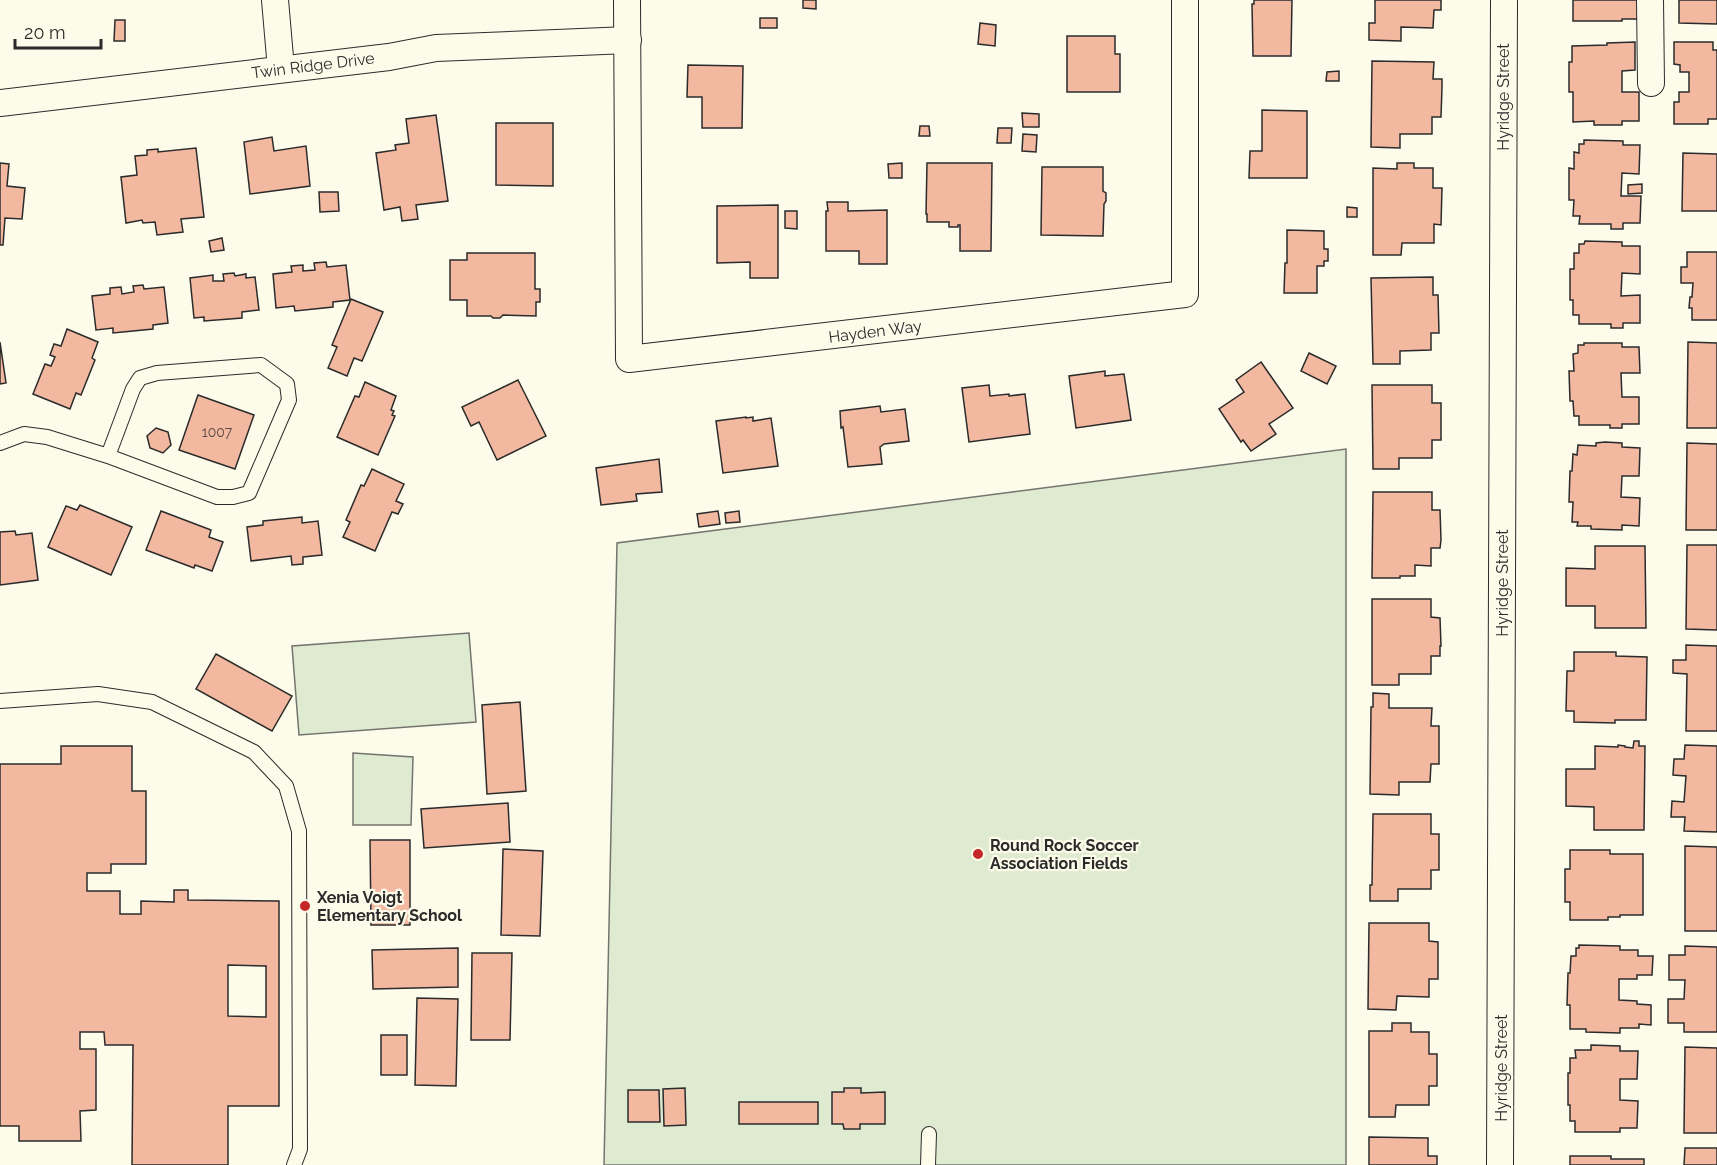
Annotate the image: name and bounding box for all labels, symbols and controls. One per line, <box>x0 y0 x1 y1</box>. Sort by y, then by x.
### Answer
scale bar <box>15 12 100 50</box>
text: 20 m <box>24 22 66 43</box>
street label: Hyridge Street <box>1494 43 1513 151</box>
street label: Twin Ridge Drive <box>251 49 376 82</box>
street label: Hayden Way <box>827 316 923 347</box>
house number: 1007 <box>202 424 233 440</box>
street label: Hyridge Street <box>1493 529 1512 637</box>
place label: Round Rock Soccer Association Fields <box>990 836 1139 873</box>
marker: Round Rock Soccer Association Fields <box>971 847 985 861</box>
place label: Xenia Voigt Elementary School <box>316 888 463 925</box>
marker: Xenia Voigt Elementary School <box>298 899 312 913</box>
street label: Hyridge Street <box>1492 1014 1511 1122</box>

